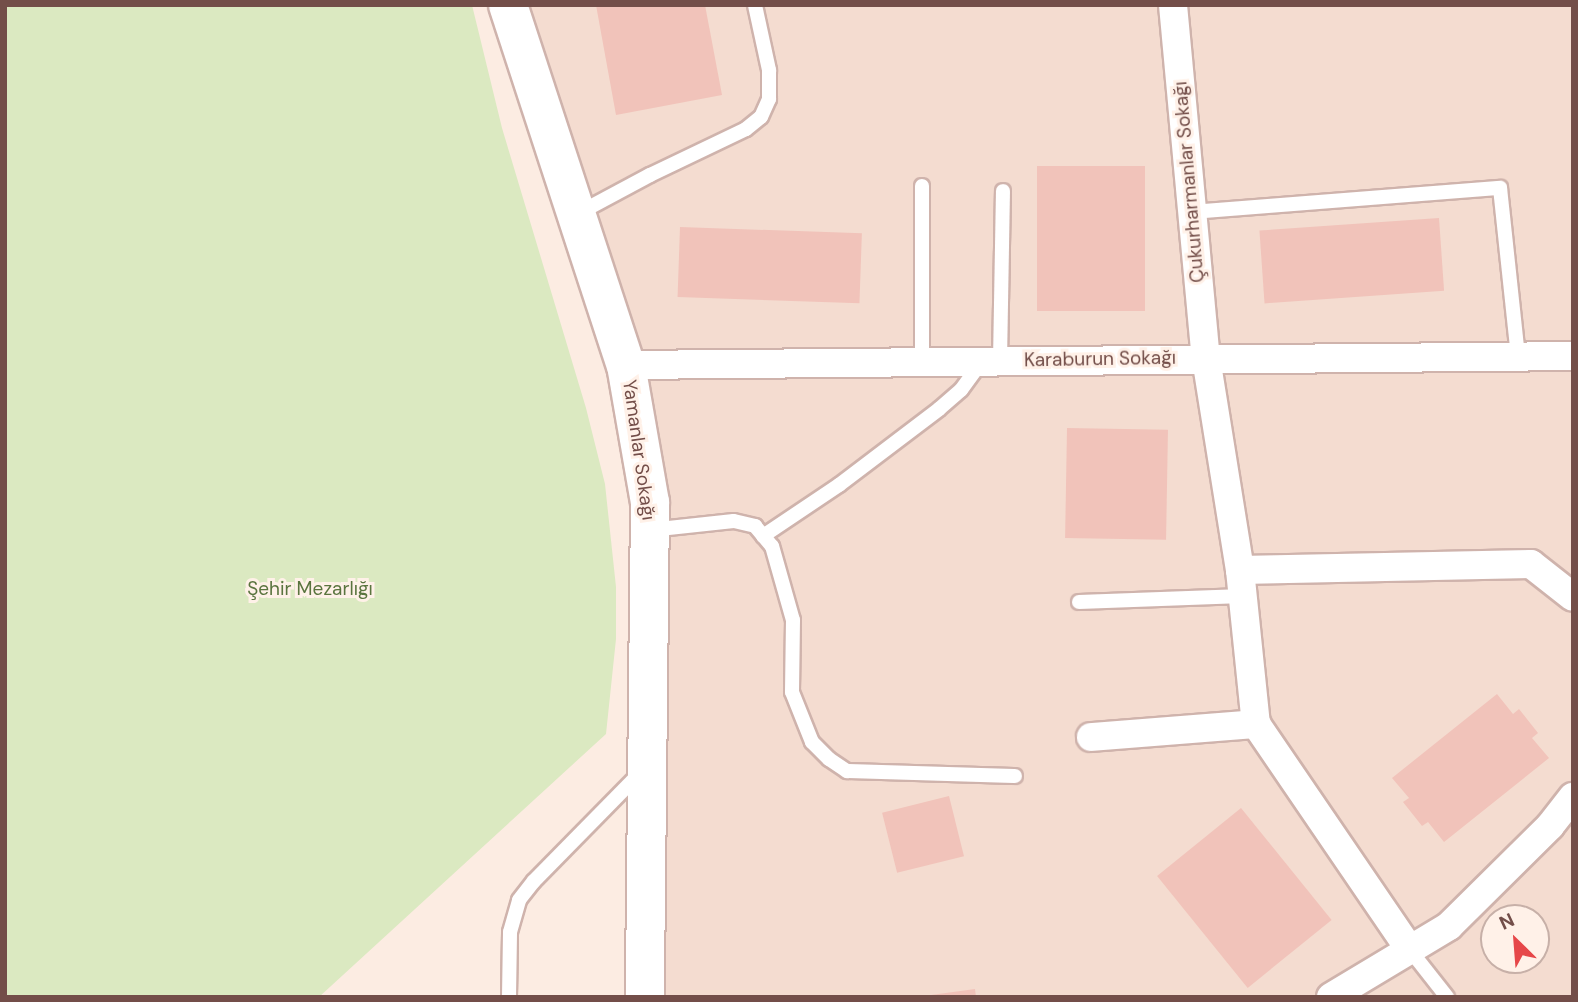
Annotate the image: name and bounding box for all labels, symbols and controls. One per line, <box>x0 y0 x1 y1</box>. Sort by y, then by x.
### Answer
street label: Çukurharmanlar Sokağı <box>1169 80 1209 284</box>
street label: Karaburun Sokağı <box>1024 346 1176 372</box>
street label: Yamanlar Sokağı <box>618 378 660 522</box>
park label: Şehir Mezarlığı <box>247 578 373 600</box>
north arrow <box>1480 904 1550 974</box>
text: N <box>1495 907 1518 936</box>

